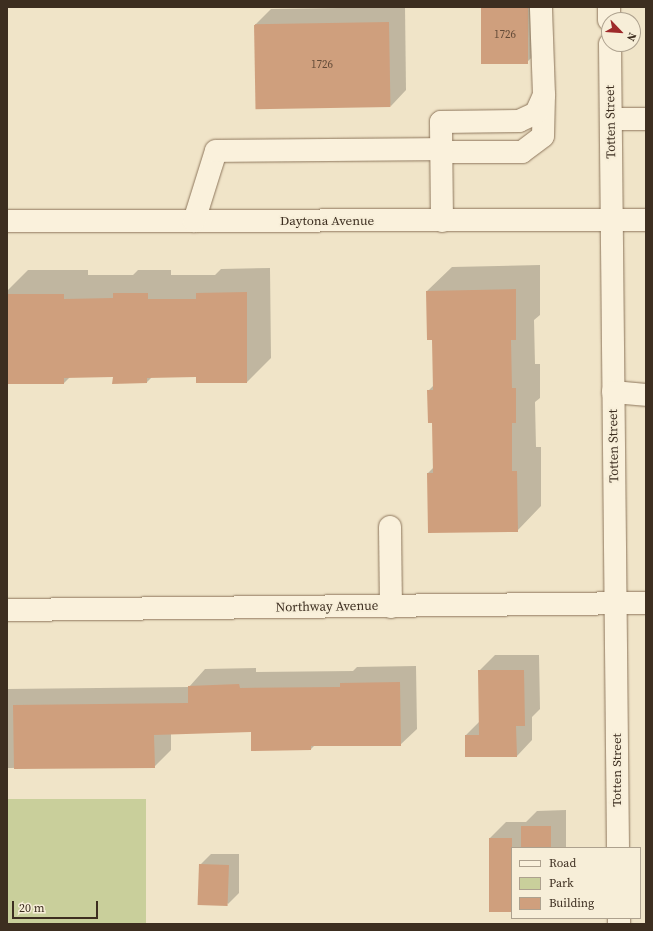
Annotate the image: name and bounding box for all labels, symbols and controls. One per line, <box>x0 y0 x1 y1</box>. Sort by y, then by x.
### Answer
north arrow <box>601 12 641 52</box>
house number: 1726 <box>494 28 516 42</box>
text: N <box>623 30 640 44</box>
house number: 1726 <box>311 58 333 72</box>
street label: Totten Street <box>603 85 619 159</box>
street label: Daytona Avenue <box>280 213 374 229</box>
street label: Totten Street <box>606 409 622 483</box>
street label: Northway Avenue <box>276 598 378 616</box>
street label: Totten Street <box>609 733 625 807</box>
legend <box>511 847 641 919</box>
text: Road <box>549 855 576 871</box>
text: Park <box>549 875 574 891</box>
scale bar <box>14 893 100 919</box>
text: Building <box>549 895 594 911</box>
text: 20 m <box>19 900 45 916</box>

